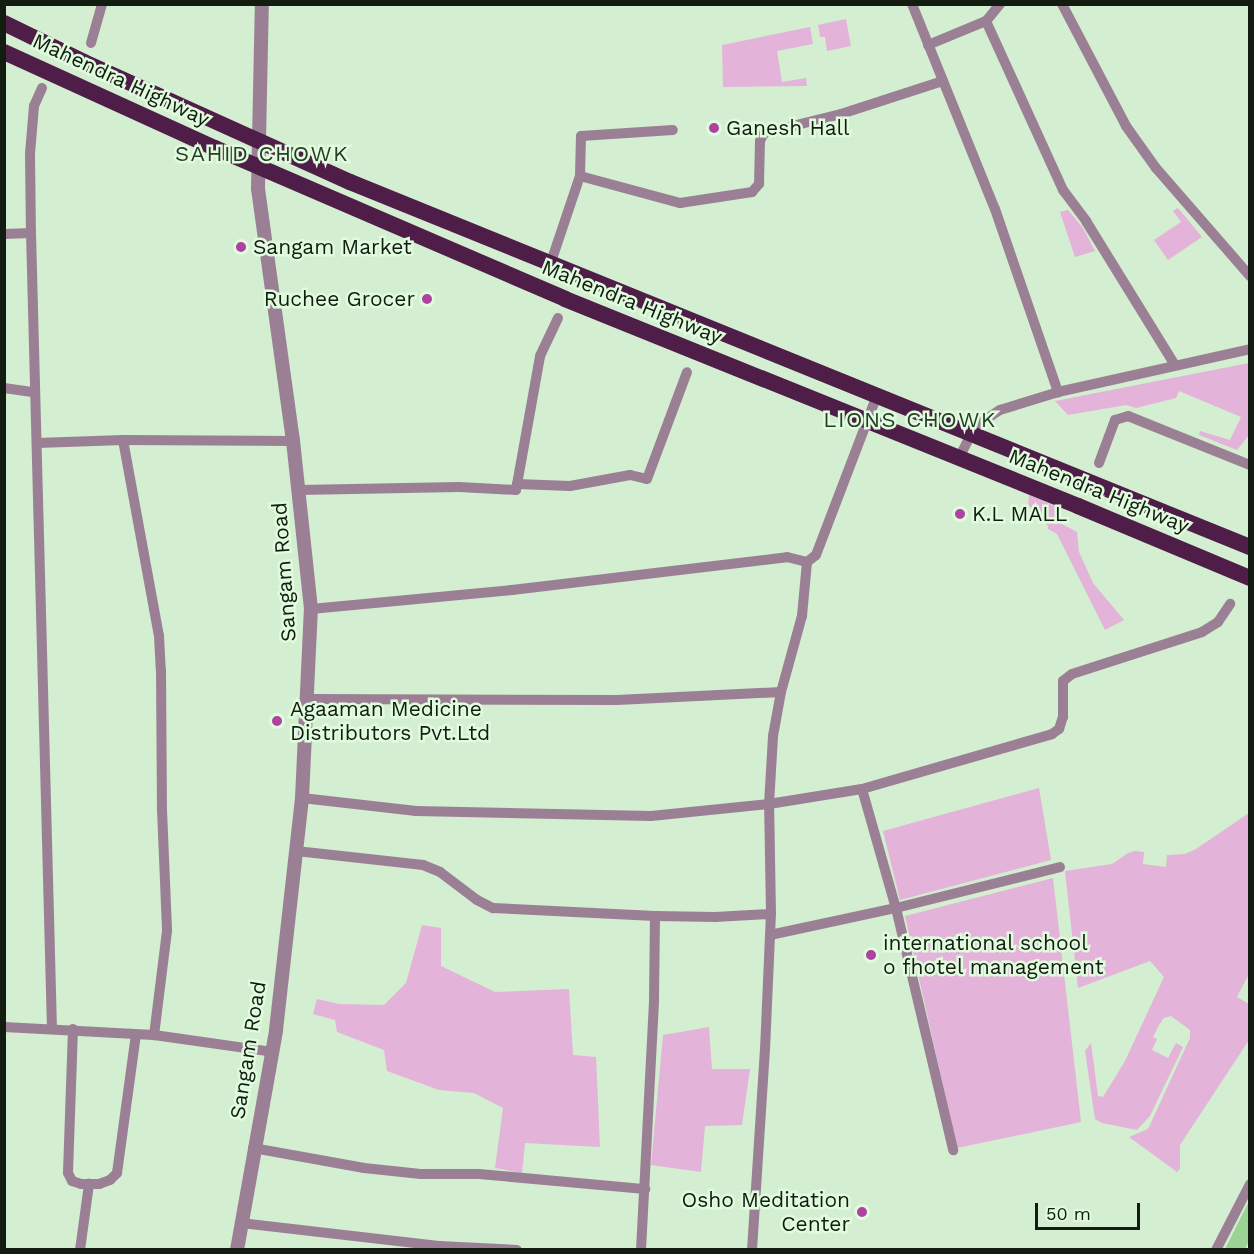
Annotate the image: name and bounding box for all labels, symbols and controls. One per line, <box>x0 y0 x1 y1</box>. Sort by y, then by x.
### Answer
street label: Mahendra Highway <box>28 28 214 132</box>
place label: Ganesh Hall <box>726 115 849 141</box>
marker: Ganesh Hall <box>707 121 721 135</box>
district label: SAHID CHOWK <box>175 141 349 167</box>
place label: Sangam Market <box>253 234 412 260</box>
marker: Sangam Market <box>234 240 248 254</box>
street label: Mahendra Highway <box>538 254 726 350</box>
place label: Ruchee Grocer <box>264 286 415 312</box>
marker: Ruchee Grocer <box>420 292 434 306</box>
district label: LIONS CHOWK <box>823 407 997 433</box>
street label: Mahendra Highway <box>1005 443 1193 539</box>
street label: Sangam Road <box>267 501 301 643</box>
place label: K.L MALL <box>972 501 1068 527</box>
marker: K.L MALL <box>953 507 967 521</box>
place label: Agaaman Medicine Distributors Pvt.Ltd <box>290 696 490 746</box>
marker: Agaaman Medicine Distributors Pvt.Ltd <box>268 712 286 730</box>
place label: international school o fhotel management <box>883 930 1105 980</box>
marker: international school o fhotel management <box>864 948 878 962</box>
street label: Sangam Road <box>225 979 271 1121</box>
place label: Osho Meditation Center <box>682 1187 850 1237</box>
scale bar <box>1038 1191 1143 1229</box>
text: 50 m <box>1046 1203 1091 1224</box>
marker: Osho Meditation Center <box>855 1205 869 1219</box>

